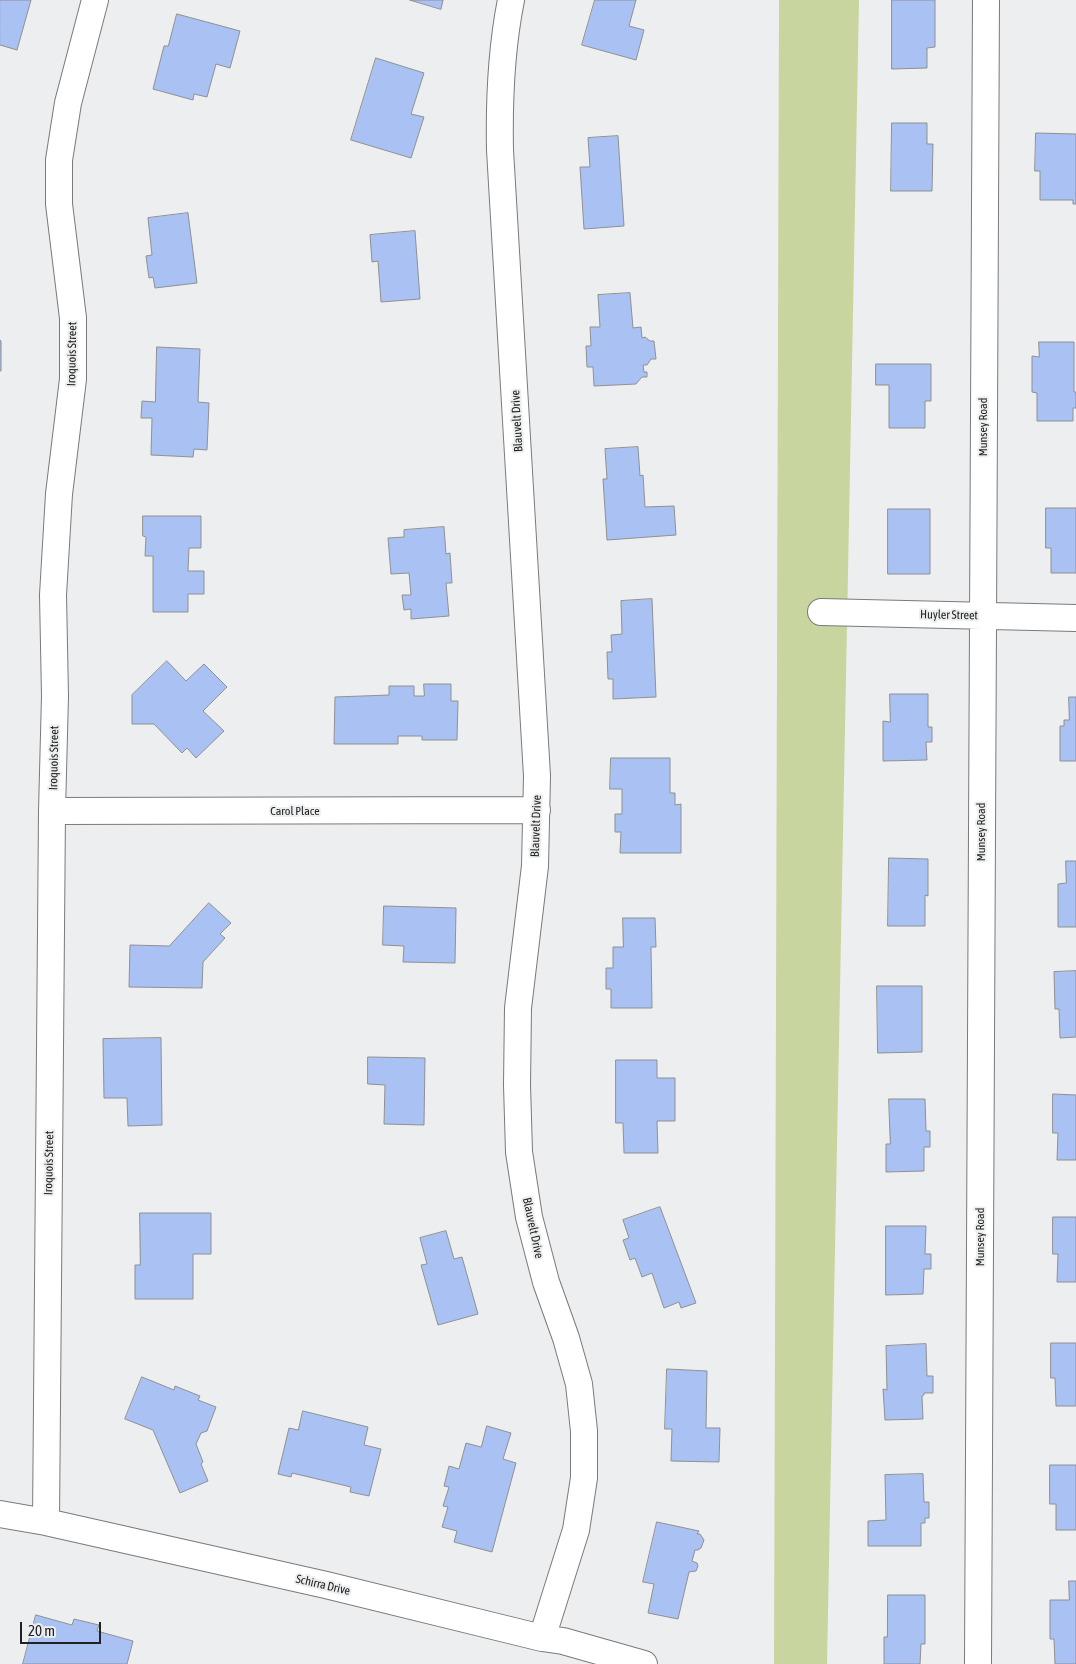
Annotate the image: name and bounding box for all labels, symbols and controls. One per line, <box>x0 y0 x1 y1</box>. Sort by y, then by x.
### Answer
street label: Iroquois Street <box>64 322 80 386</box>
street label: Blauvelt Drive <box>508 390 526 452</box>
street label: Munsey Road <box>976 398 990 456</box>
street label: Huyler Street <box>920 607 978 623</box>
street label: Iroquois Street <box>46 726 62 790</box>
street label: Blauvelt Drive <box>528 795 544 857</box>
street label: Munsey Road <box>974 803 988 861</box>
street label: Carol Place <box>270 804 320 818</box>
street label: Iroquois Street <box>41 1131 57 1195</box>
street label: Blauvelt Drive <box>520 1196 546 1260</box>
street label: Munsey Road <box>973 1208 987 1266</box>
street label: Schirra Drive <box>294 1572 352 1598</box>
scale bar <box>22 1612 104 1644</box>
text: 20 m <box>28 1622 55 1639</box>

